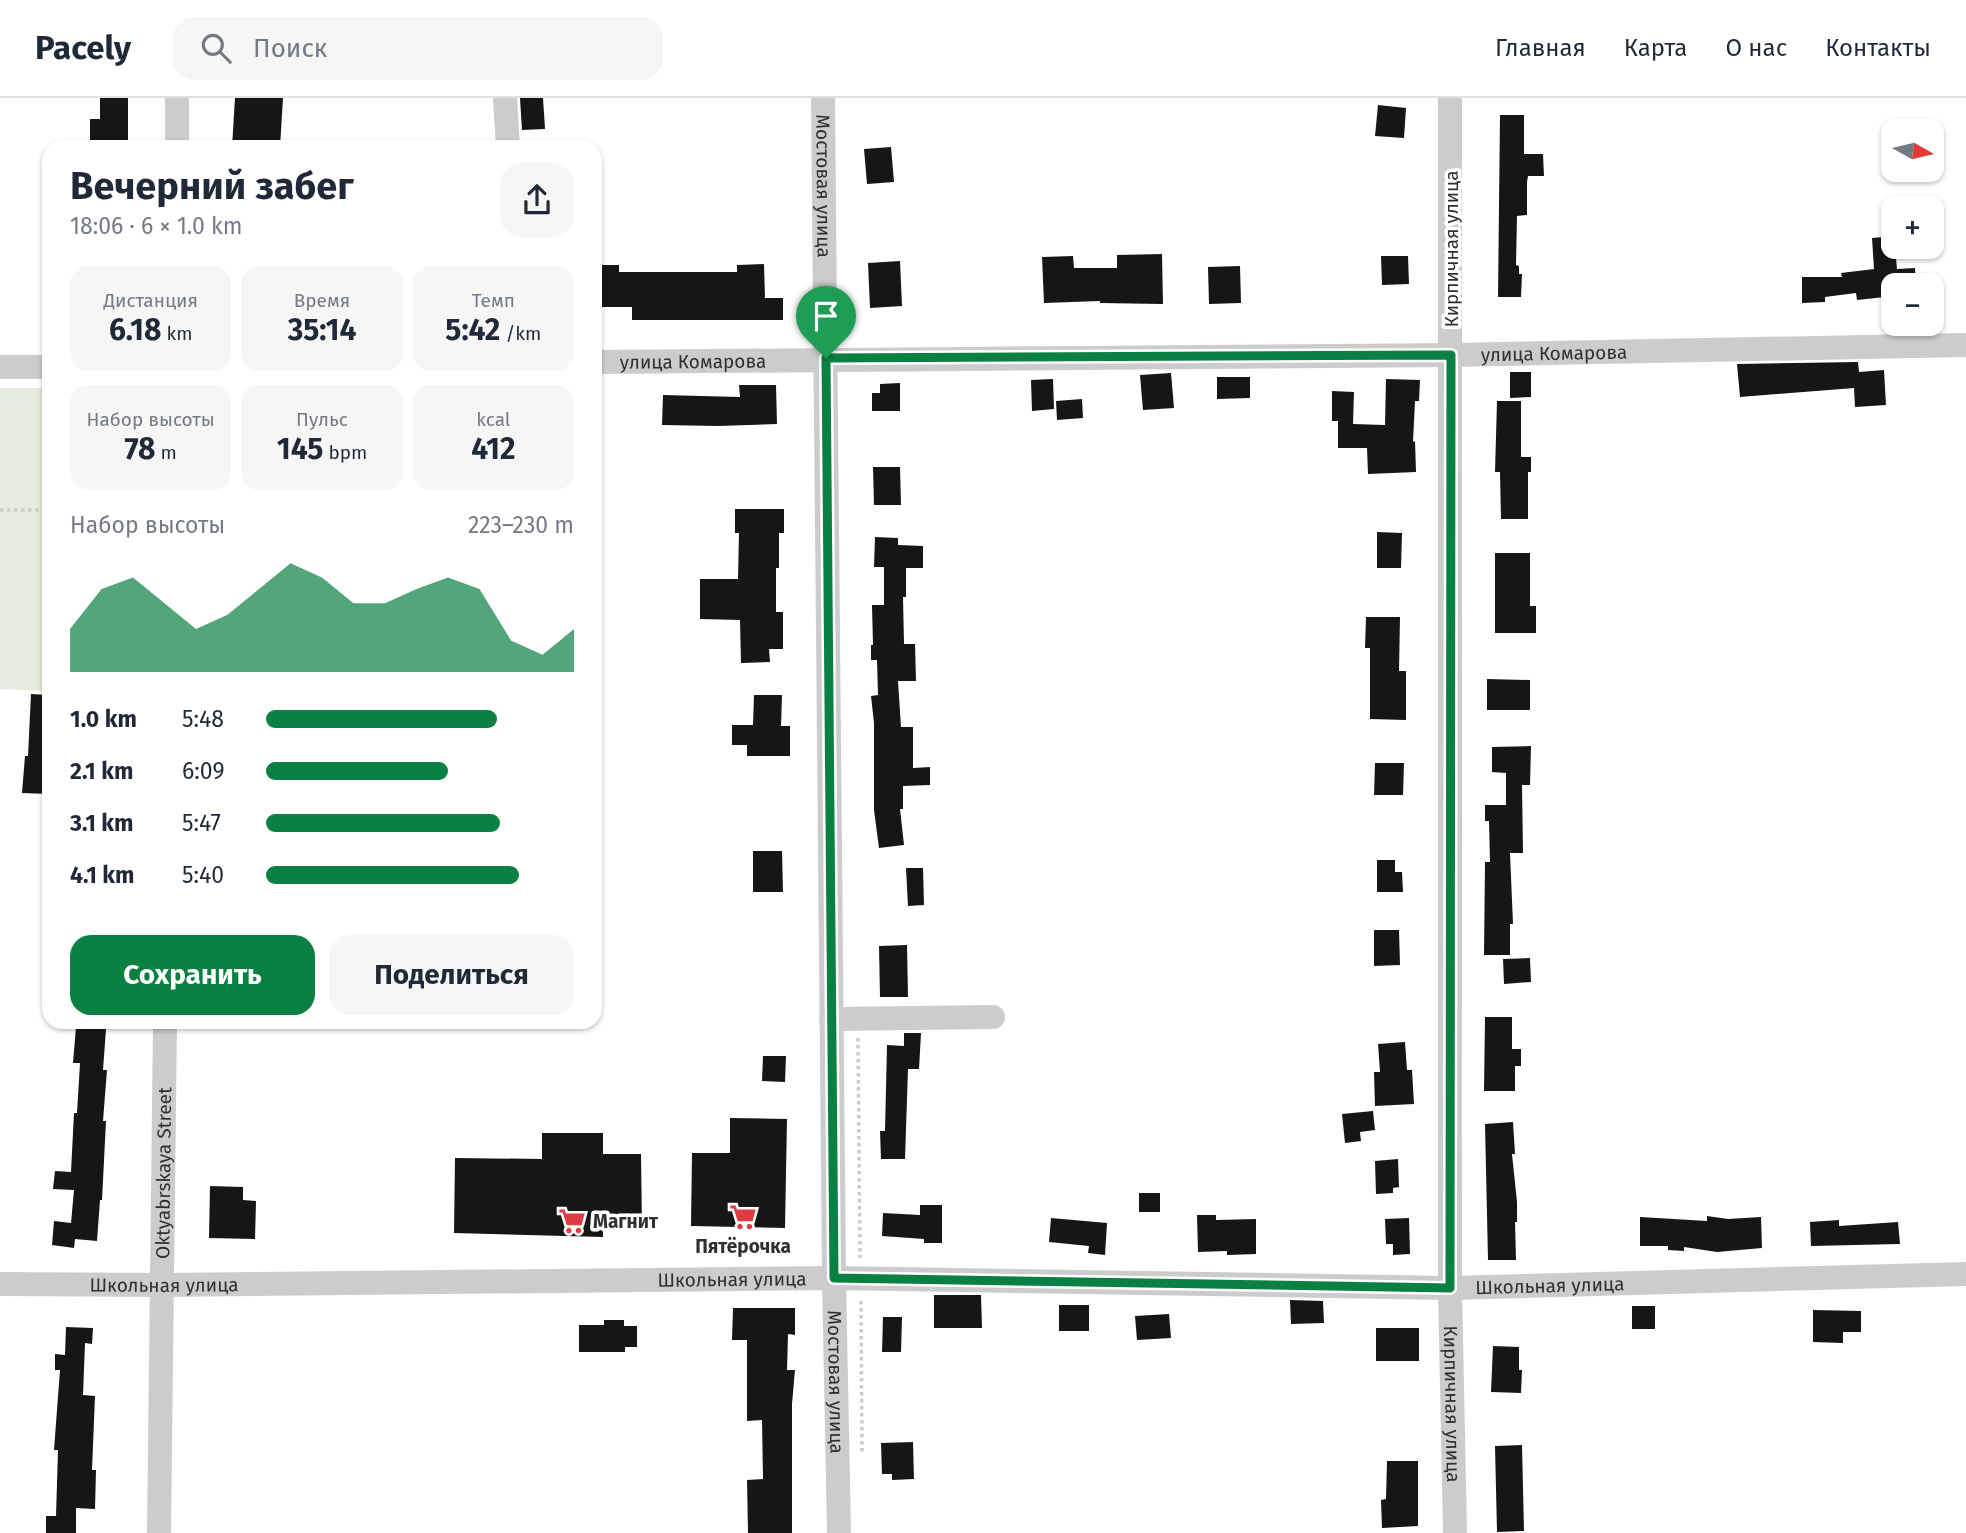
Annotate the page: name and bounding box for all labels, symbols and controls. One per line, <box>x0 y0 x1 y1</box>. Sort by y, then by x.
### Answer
search box <box>173 17 663 80</box>
text: Pacely <box>35 28 131 68</box>
icon: search <box>197 29 235 67</box>
text: Поиск <box>253 33 327 64</box>
text: Главная <box>1495 34 1586 62</box>
text: Карта <box>1624 34 1687 62</box>
text: О нас <box>1725 34 1787 62</box>
text: Контакты <box>1825 34 1931 62</box>
street label: Мостовая улица <box>811 114 835 258</box>
north arrow <box>1881 119 1944 182</box>
map controls <box>1881 119 1944 336</box>
text: Вечерний забег <box>70 163 354 209</box>
button: share <box>500 163 574 237</box>
street label: Кирпичная улица <box>1440 170 1463 328</box>
button: + <box>1881 196 1944 259</box>
text: 18:06 · 6 × 1.0 km <box>70 212 243 240</box>
button: − <box>1881 273 1944 336</box>
pin <box>796 286 856 358</box>
text: Дистанция <box>103 289 198 312</box>
text: Время <box>294 289 350 312</box>
text: Темп <box>472 289 515 312</box>
icon: arrive <box>807 297 845 335</box>
text: 6.18 <box>109 312 161 348</box>
text: 35:14 <box>288 312 356 348</box>
text: 5:42 <box>445 312 500 348</box>
text: km <box>161 322 192 345</box>
text: /km <box>500 322 541 345</box>
street label: улица Комарова <box>1481 341 1627 366</box>
street label: улица Комарова <box>620 350 766 374</box>
text: Набор высоты <box>87 408 215 431</box>
text: Пульс <box>296 408 348 431</box>
text: kcal <box>476 408 510 431</box>
text: 78 <box>125 431 155 467</box>
text: 145 <box>277 431 323 467</box>
text: 412 <box>471 431 515 467</box>
text: m <box>155 441 177 464</box>
text: bpm <box>323 441 367 464</box>
text: Набор высоты <box>70 511 225 539</box>
text: 223–230 m <box>468 511 574 539</box>
text: 1.0 km <box>70 705 137 733</box>
text: 5:48 <box>182 705 224 733</box>
text: 2.1 km <box>70 757 133 785</box>
text: 6:09 <box>182 757 224 785</box>
text: 3.1 km <box>70 809 133 837</box>
text: 5:47 <box>182 809 221 837</box>
text: 4.1 km <box>70 861 134 889</box>
text: 5:40 <box>182 861 224 889</box>
button: Сохранить <box>70 935 315 1015</box>
button: Поделиться <box>329 935 574 1015</box>
street label: Oktyabrskaya Street <box>151 1087 176 1259</box>
supermarket icon: Пятёрочка <box>728 1202 758 1232</box>
supermarket icon: Магнит <box>557 1206 587 1236</box>
place label: Магнит <box>593 1210 659 1233</box>
place label: Пятёрочка <box>695 1235 791 1258</box>
street label: Школьная улица <box>657 1267 807 1292</box>
street label: Школьная улица <box>1475 1272 1625 1299</box>
street label: Школьная улица <box>89 1273 239 1297</box>
street label: Мостовая улица <box>823 1310 848 1454</box>
street label: Кирпичная улица <box>1439 1325 1465 1483</box>

